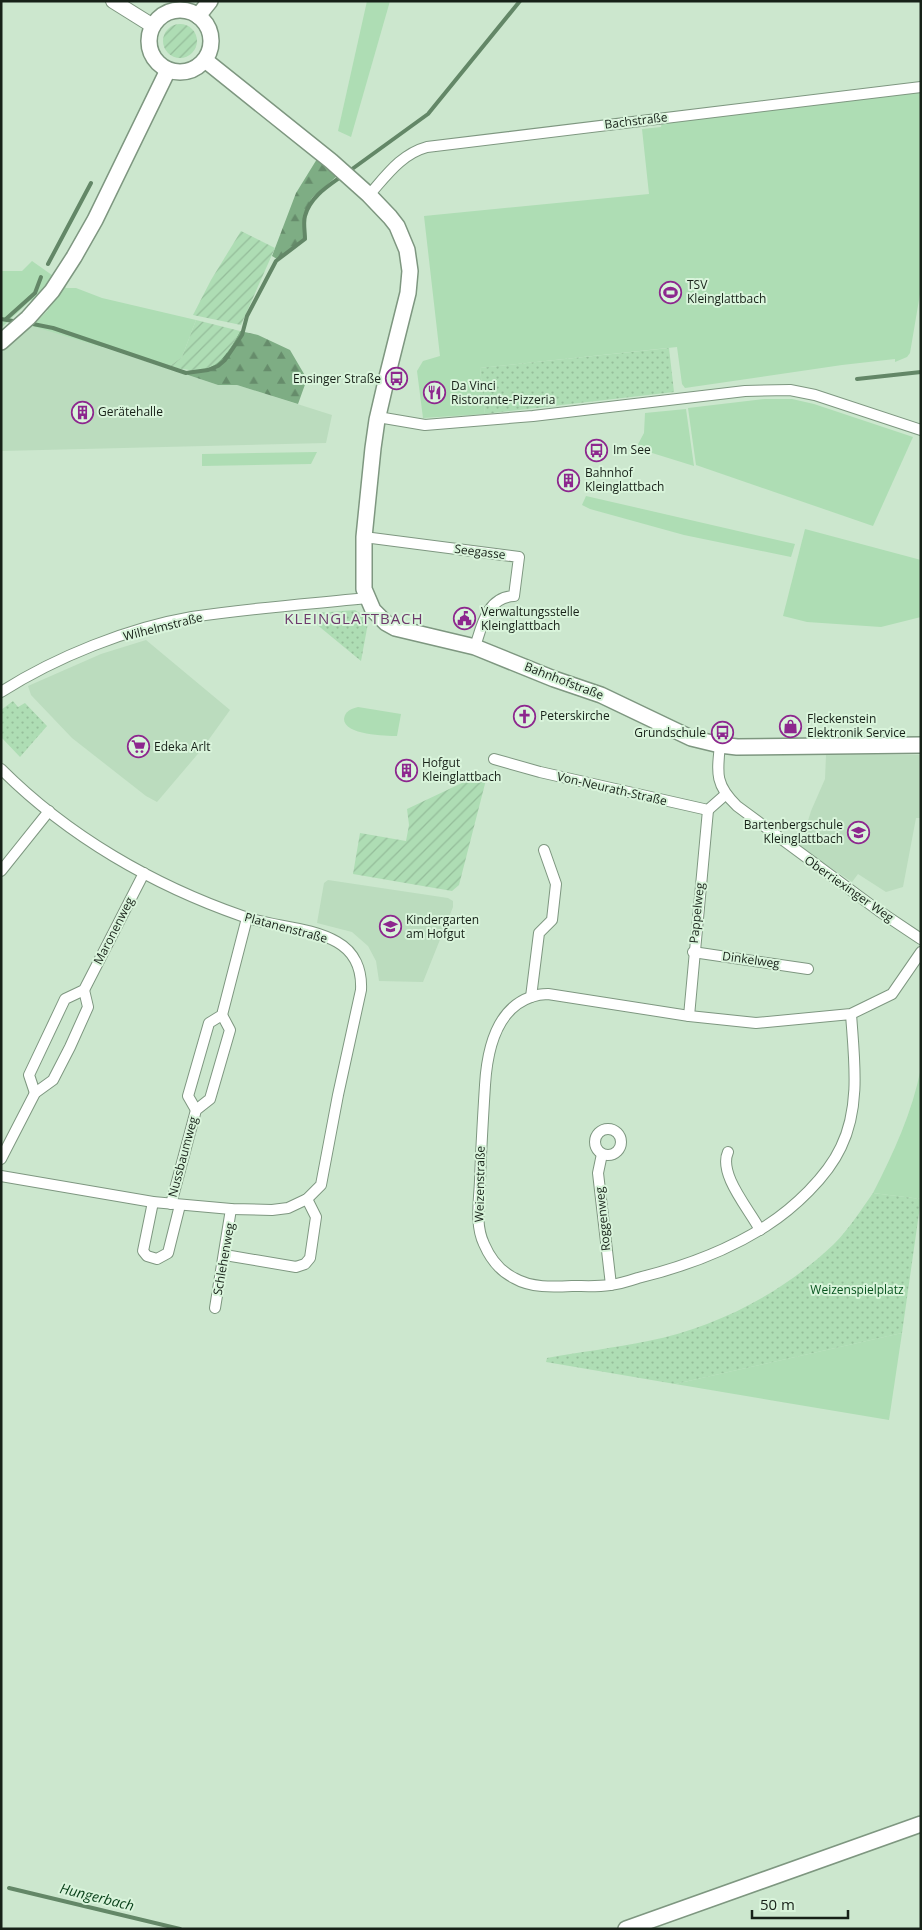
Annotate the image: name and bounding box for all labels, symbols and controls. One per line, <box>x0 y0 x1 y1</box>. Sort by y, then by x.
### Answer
street label: Bachstraße <box>603 108 669 133</box>
place label: TSV Kleinglattbach <box>687 276 766 307</box>
sports icon: TSV Kleinglattbach <box>659 280 683 304</box>
bus stop icon: Ensinger Straße <box>385 367 409 391</box>
place label: Ensinger Straße <box>293 370 381 387</box>
place label: Da Vinci Ristorante-Pizzeria <box>451 377 555 408</box>
restaurant icon: Da Vinci Ristorante-Pizzeria <box>423 381 447 405</box>
building icon: Gerätehalle <box>70 400 94 424</box>
place label: Gerätehalle <box>98 403 163 420</box>
bus stop icon: Im See <box>585 438 609 462</box>
place label: Im See <box>613 441 651 458</box>
place label: Bahnhof Kleinglattbach <box>585 464 664 495</box>
building icon: Bahnhof Kleinglattbach <box>557 468 581 492</box>
street label: Seegasse <box>454 540 507 563</box>
place label: Verwaltungsstelle Kleinglattbach <box>481 603 580 634</box>
public building icon: Verwaltungsstelle Kleinglattbach <box>453 607 477 631</box>
street label: Wilhelmstraße <box>121 608 205 645</box>
district label: KLEINGLATTBACH <box>284 608 424 628</box>
street label: Bahnhofstraße <box>522 658 606 704</box>
church icon: Peterskirche <box>512 704 536 728</box>
place label: Peterskirche <box>540 707 610 724</box>
place label: Fleckenstein Elektronik Service <box>807 710 906 741</box>
shop icon: Fleckenstein Elektronik Service <box>779 714 803 738</box>
bus stop icon: Grundschule <box>710 721 734 745</box>
place label: Grundschule <box>634 724 706 741</box>
supermarket icon: Edeka Arlt <box>126 735 150 759</box>
place label: Edeka Arlt <box>154 738 211 755</box>
place label: Hofgut Kleinglattbach <box>422 754 501 785</box>
building icon: Hofgut Kleinglattbach <box>394 758 418 782</box>
street label: Von-Neurath-Straße <box>555 768 669 809</box>
place label: Bartenbergschule Kleinglattbach <box>744 816 843 847</box>
school or university icon: Bartenbergschule Kleinglattbach <box>847 820 871 844</box>
street label: Oberriexinger Weg <box>801 851 898 926</box>
street label: Pappelweg <box>685 881 708 944</box>
street label: Maronenweg <box>89 894 138 967</box>
street label: Platanenstraße <box>243 908 330 947</box>
place label: Kindergarten am Hofgut <box>406 911 479 942</box>
school or university icon: Kindergarten am Hofgut <box>378 915 402 939</box>
street label: Dinkelweg <box>721 947 781 972</box>
street label: Nussbaumweg <box>164 1114 202 1199</box>
street label: Weizenstraße <box>470 1145 489 1222</box>
street label: Roggenweg <box>591 1186 614 1252</box>
street label: Schlehenweg <box>209 1221 238 1297</box>
park label: Weizenspielplatz <box>810 1281 904 1298</box>
water label: Hungerbach <box>58 1878 136 1915</box>
scale bar <box>752 1888 848 1920</box>
text: 50 m <box>760 1894 795 1914</box>

